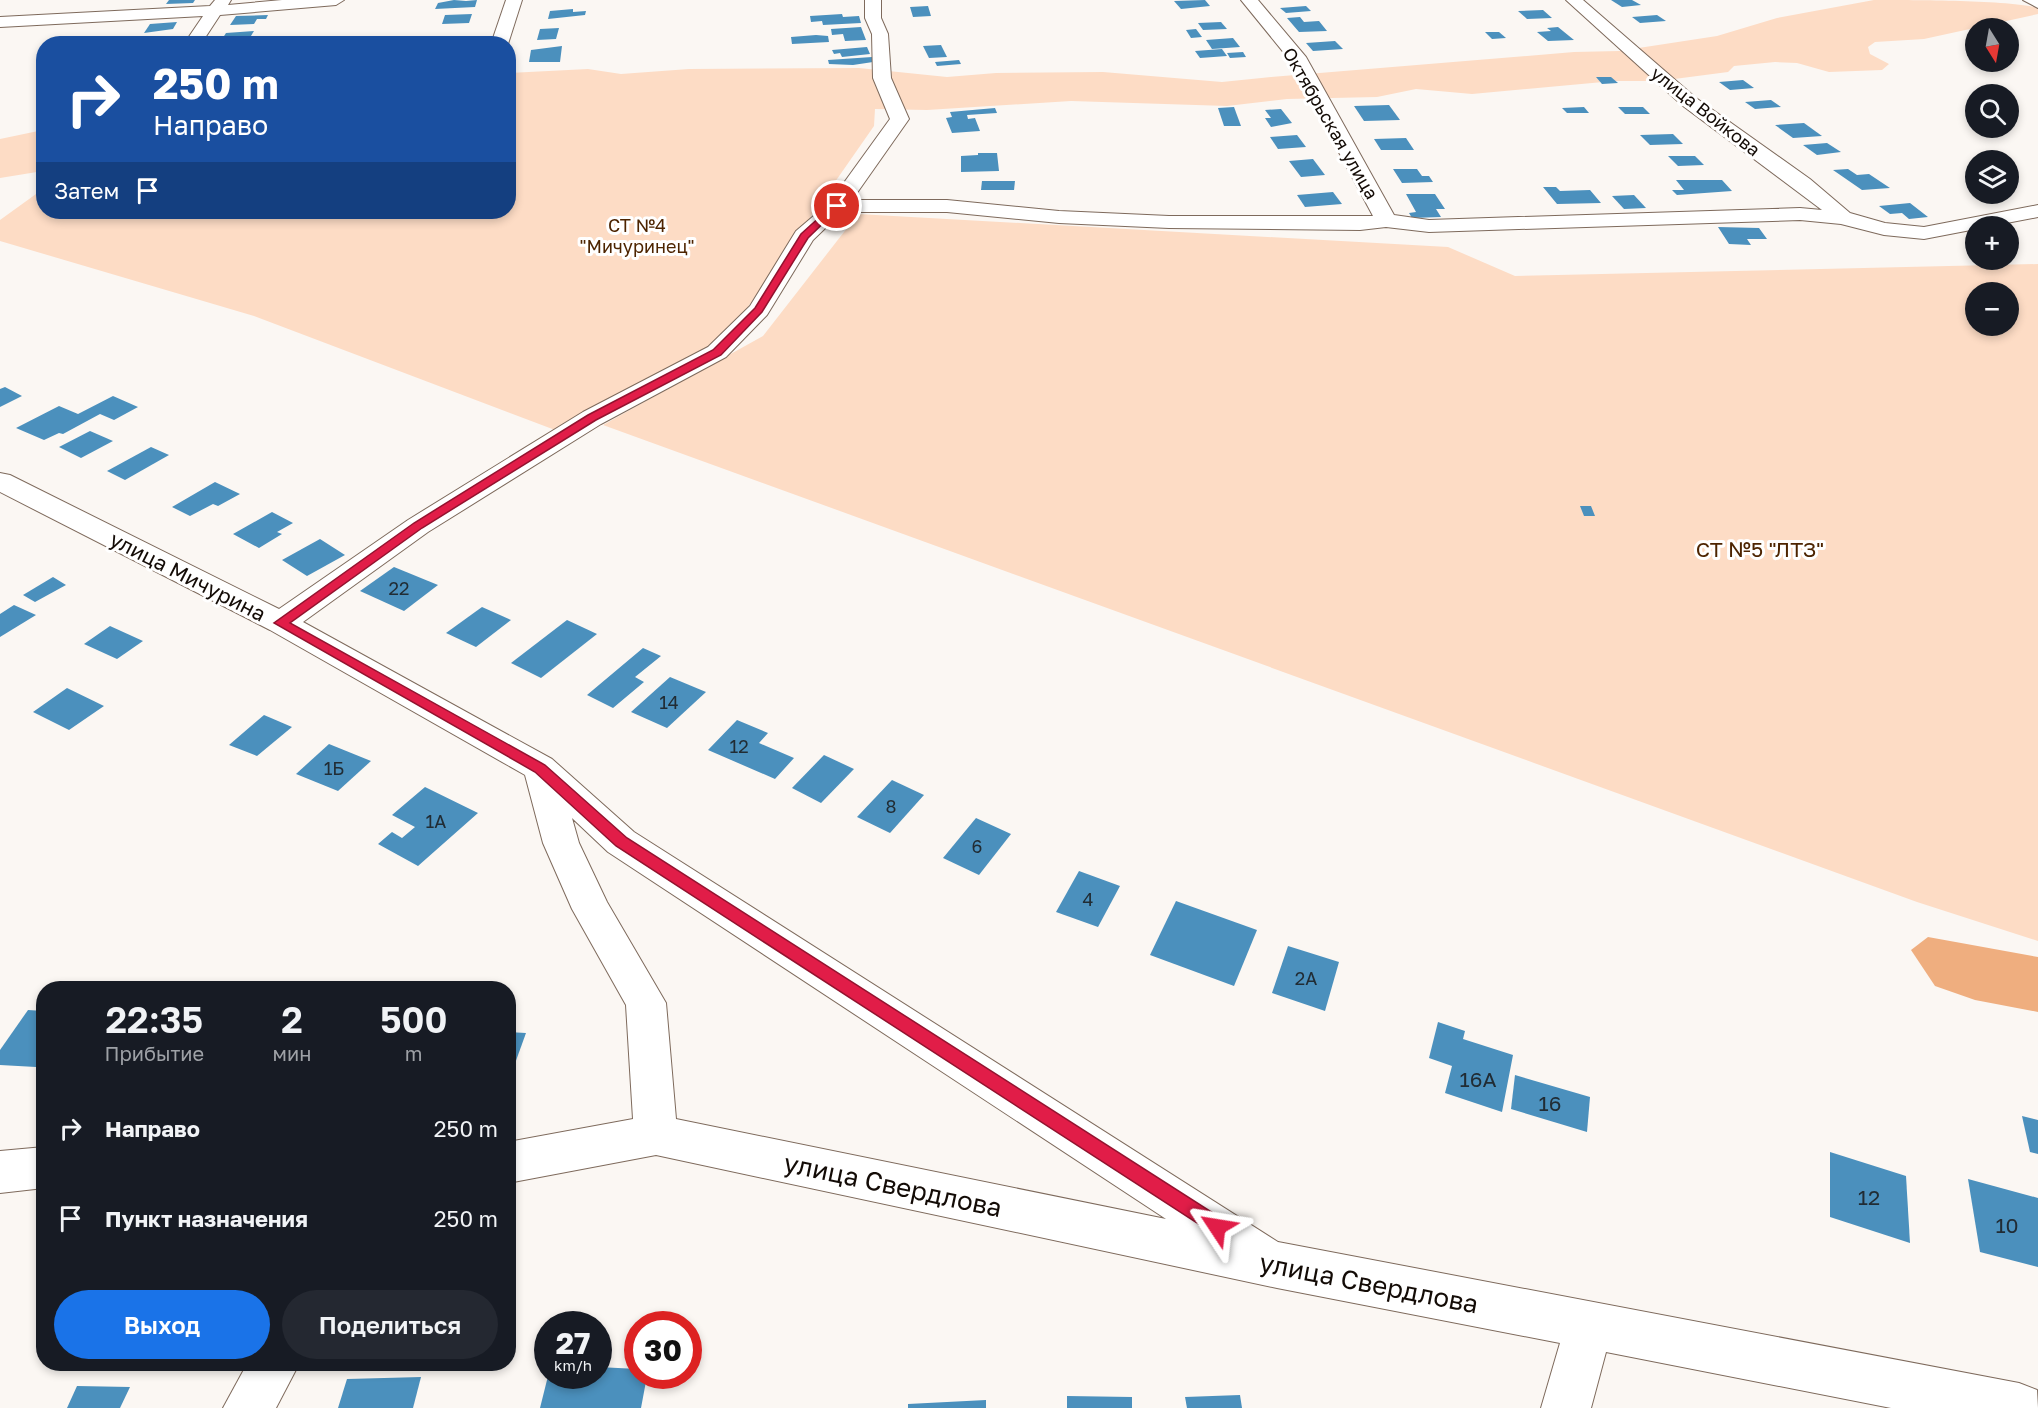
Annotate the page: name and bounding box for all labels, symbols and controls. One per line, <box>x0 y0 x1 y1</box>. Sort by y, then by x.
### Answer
north arrow <box>1965 18 2019 72</box>
map controls <box>1965 18 2019 336</box>
street label: Октябрьская улица <box>1279 43 1383 203</box>
text: 250 m <box>153 58 279 108</box>
icon: right <box>54 60 132 138</box>
street label: улица Войкова <box>1647 62 1765 160</box>
button: search <box>1965 84 2019 138</box>
text: Направо <box>153 109 268 141</box>
button: layers <box>1965 150 2019 204</box>
icon: arrive <box>131 174 164 207</box>
text: Затем <box>54 177 119 204</box>
pin <box>811 180 862 231</box>
icon: arrive <box>820 189 853 222</box>
park label: СТ №4 "Мичуринец" <box>579 214 695 257</box>
button: + <box>1965 216 2019 270</box>
button: − <box>1965 282 2019 336</box>
street label: улица Мичурина <box>106 525 270 627</box>
park label: СТ №5 "ЛТЗ" <box>1696 536 1824 562</box>
house number: 22 <box>389 577 409 599</box>
house number: 14 <box>659 691 679 713</box>
house number: 12 <box>729 735 749 757</box>
house number: 1Б <box>324 757 344 779</box>
house number: 8 <box>886 795 896 817</box>
house number: 1А <box>426 810 446 832</box>
house number: 6 <box>972 835 982 857</box>
house number: 4 <box>1083 888 1094 910</box>
house number: 2А <box>1295 967 1317 989</box>
text: 22:35 <box>106 998 203 1041</box>
text: 2 <box>281 998 303 1041</box>
text: 500 <box>380 998 448 1041</box>
text: Прибытие <box>105 1041 204 1065</box>
text: мин <box>273 1041 311 1065</box>
text: m <box>405 1041 423 1065</box>
house number: 16А <box>1460 1066 1496 1092</box>
house number: 16 <box>1539 1090 1561 1116</box>
icon: right <box>54 1112 87 1145</box>
text: Направо <box>105 1115 200 1142</box>
text: 250 m <box>434 1115 498 1142</box>
street label: улица Свердлова <box>781 1147 1005 1223</box>
house number: 12 <box>1858 1184 1880 1210</box>
position arrow <box>1185 1195 1249 1259</box>
icon: arrive <box>54 1202 87 1235</box>
text: Пункт назначения <box>105 1205 308 1232</box>
text: 250 m <box>434 1205 498 1232</box>
house number: 10 <box>1995 1212 2019 1238</box>
street label: улица Свердлова <box>1257 1247 1481 1319</box>
button: Выход <box>54 1290 270 1359</box>
button: Поделиться <box>282 1290 498 1359</box>
speed limit sign: 30 <box>624 1311 702 1389</box>
text: 27 <box>556 1325 590 1361</box>
text: km/h <box>554 1356 592 1374</box>

